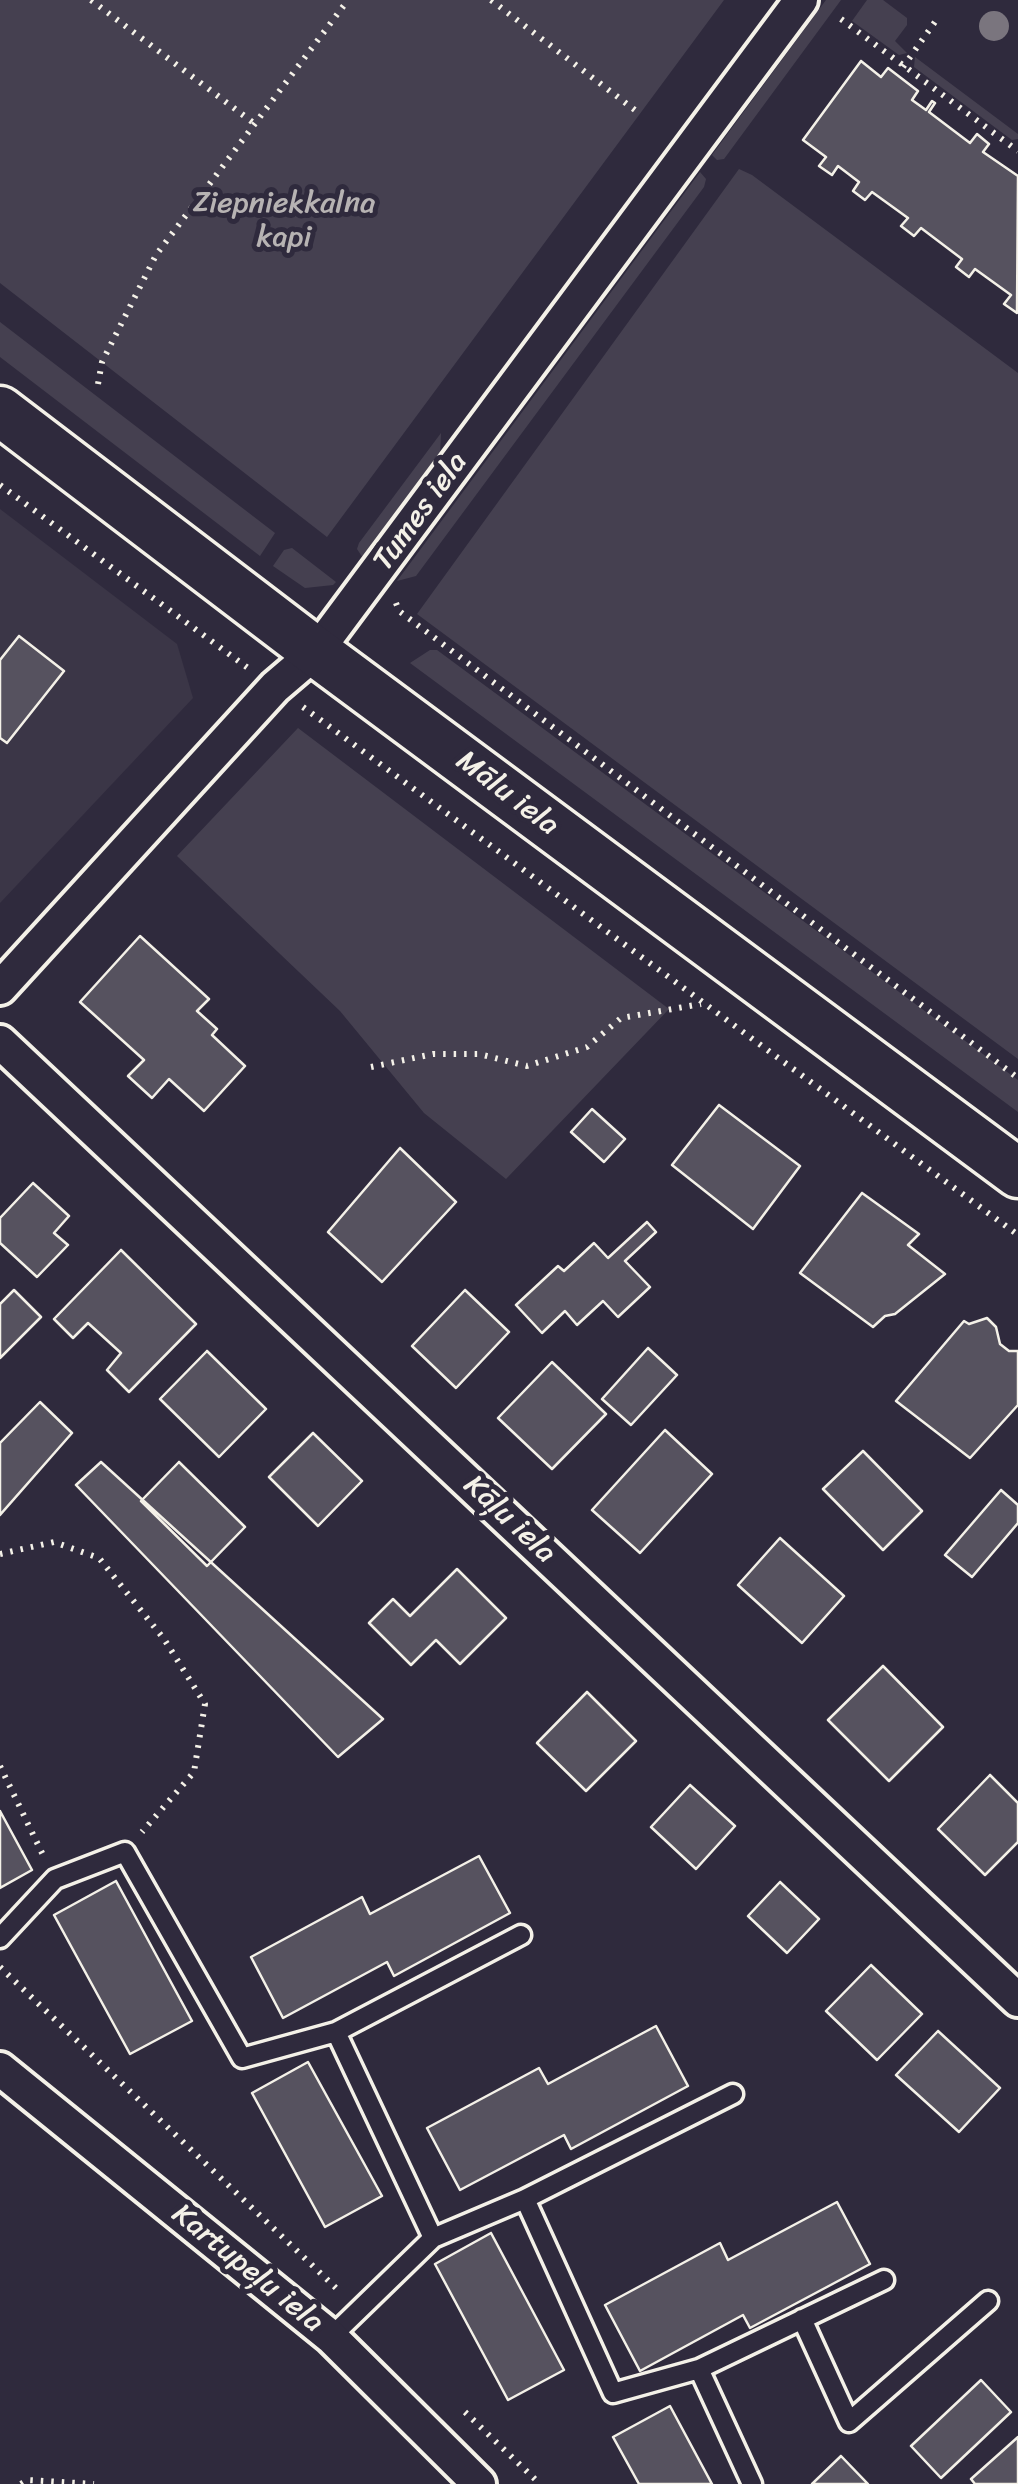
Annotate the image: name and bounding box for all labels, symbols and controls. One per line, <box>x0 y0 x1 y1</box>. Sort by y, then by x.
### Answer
park label: Ziepniekkalna kapi <box>193 186 375 256</box>
street label: Tumes iela <box>366 446 476 578</box>
street label: Mālu iela <box>449 744 565 844</box>
street label: Kāļu iela <box>455 1468 563 1572</box>
street label: Kartupeļu iela <box>164 2197 330 2341</box>

